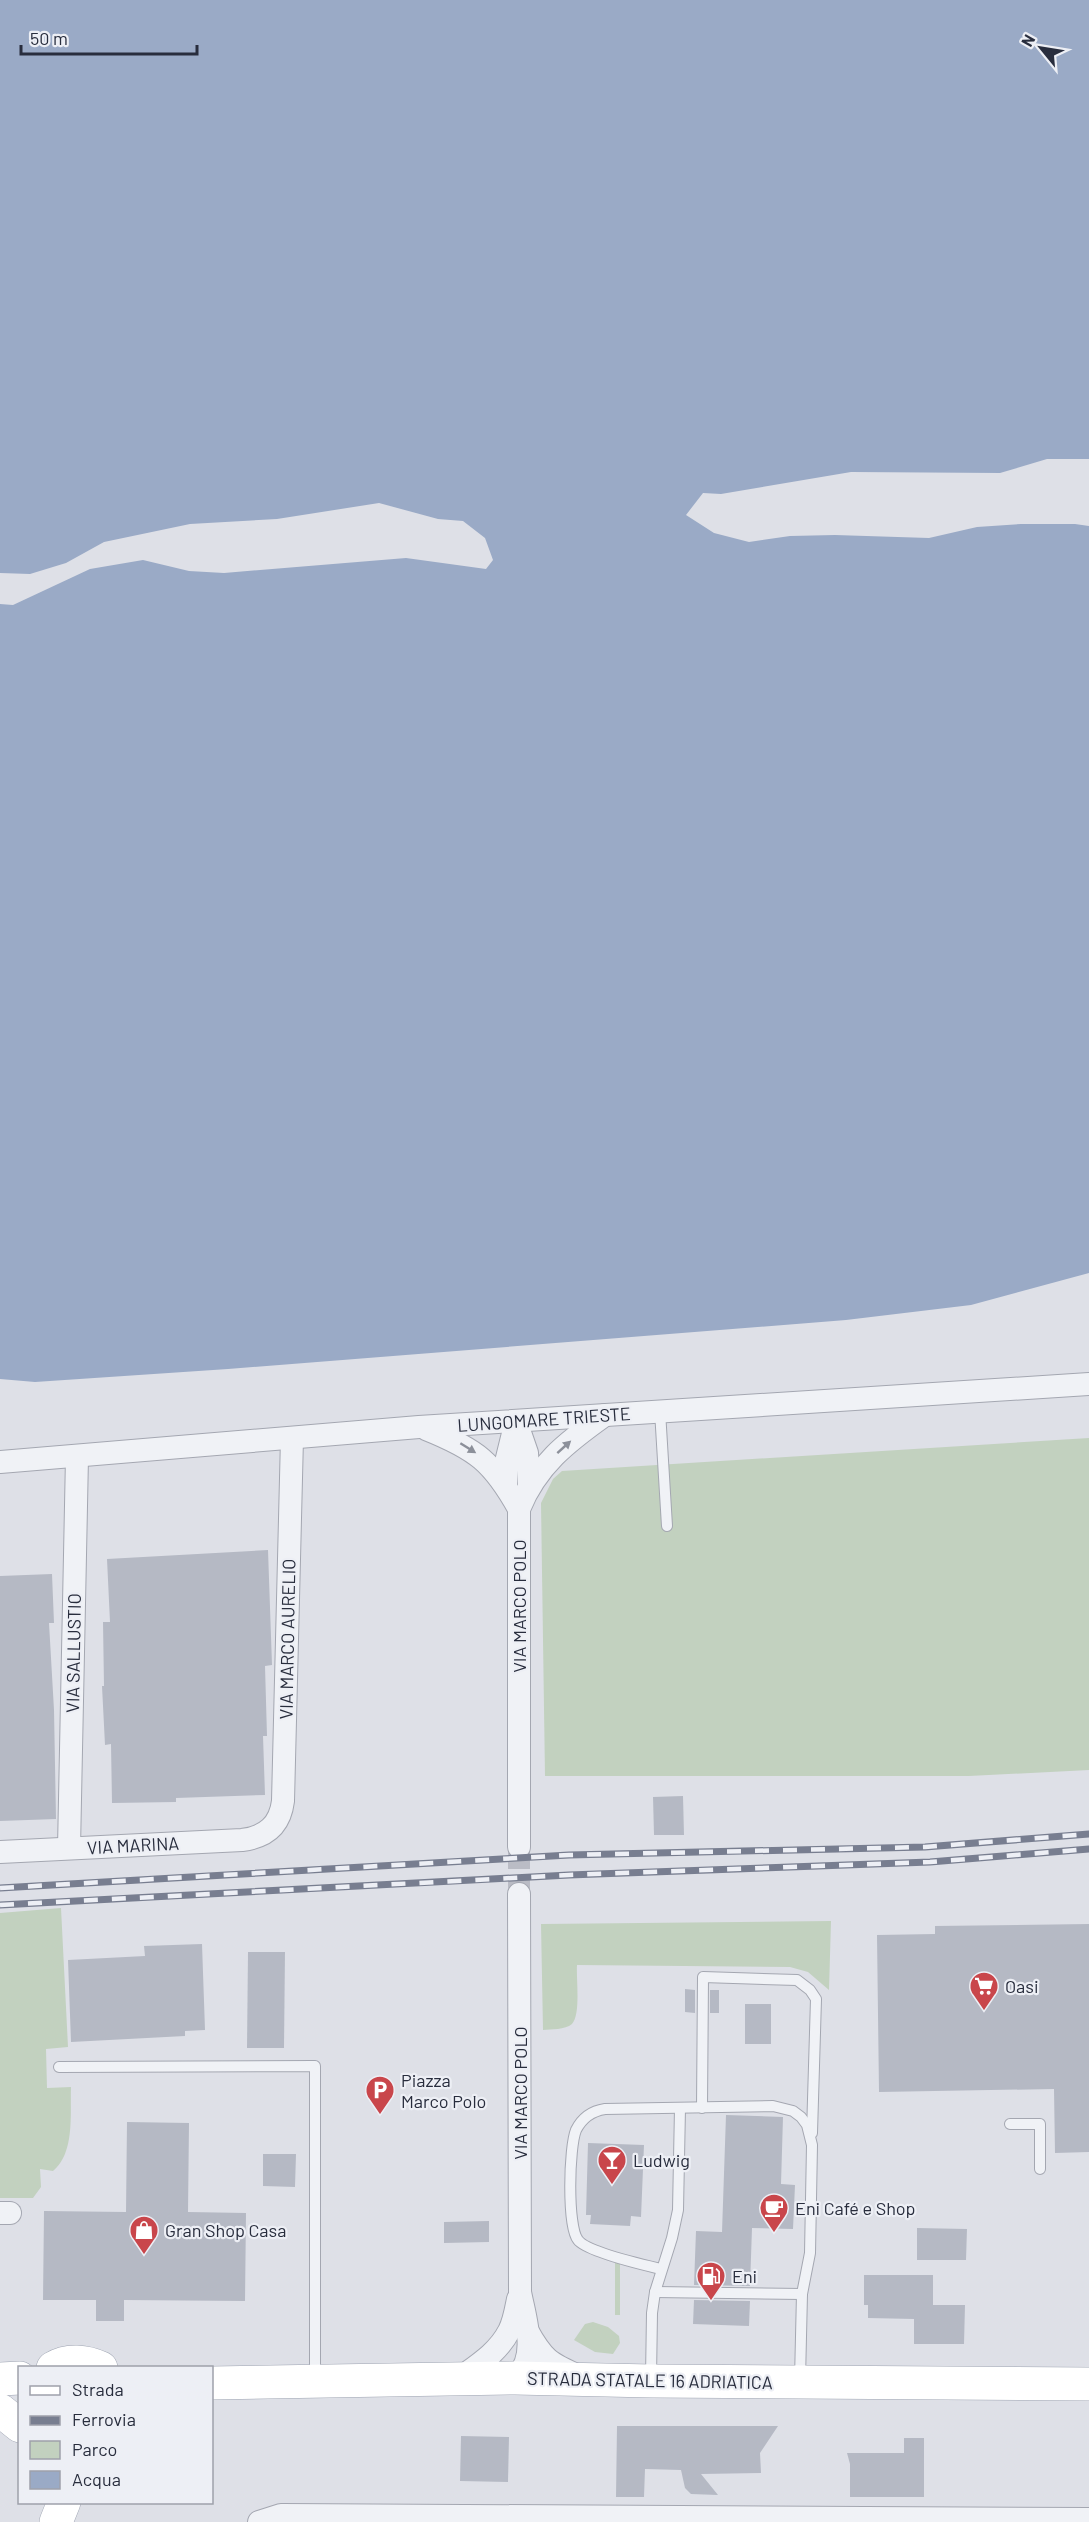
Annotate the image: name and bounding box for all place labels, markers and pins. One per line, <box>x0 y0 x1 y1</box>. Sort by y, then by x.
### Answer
supermarket icon: Oasi <box>968 1970 1000 2012</box>
place label: Oasi <box>1005 1975 1039 1997</box>
place label: Piazza Marco Polo <box>401 2069 486 2112</box>
parking icon: Piazza Marco Polo <box>364 2074 396 2116</box>
bar icon: Ludwig <box>596 2144 628 2186</box>
place label: Ludwig <box>633 2149 690 2171</box>
cafe icon: Eni Café e Shop <box>758 2192 790 2234</box>
place label: Eni Café e Shop <box>795 2197 916 2219</box>
shop icon: Gran Shop Casa <box>128 2214 160 2256</box>
place label: Gran Shop Casa <box>165 2219 286 2241</box>
fuel station icon: Eni <box>695 2260 727 2302</box>
place label: Eni <box>732 2265 757 2287</box>

